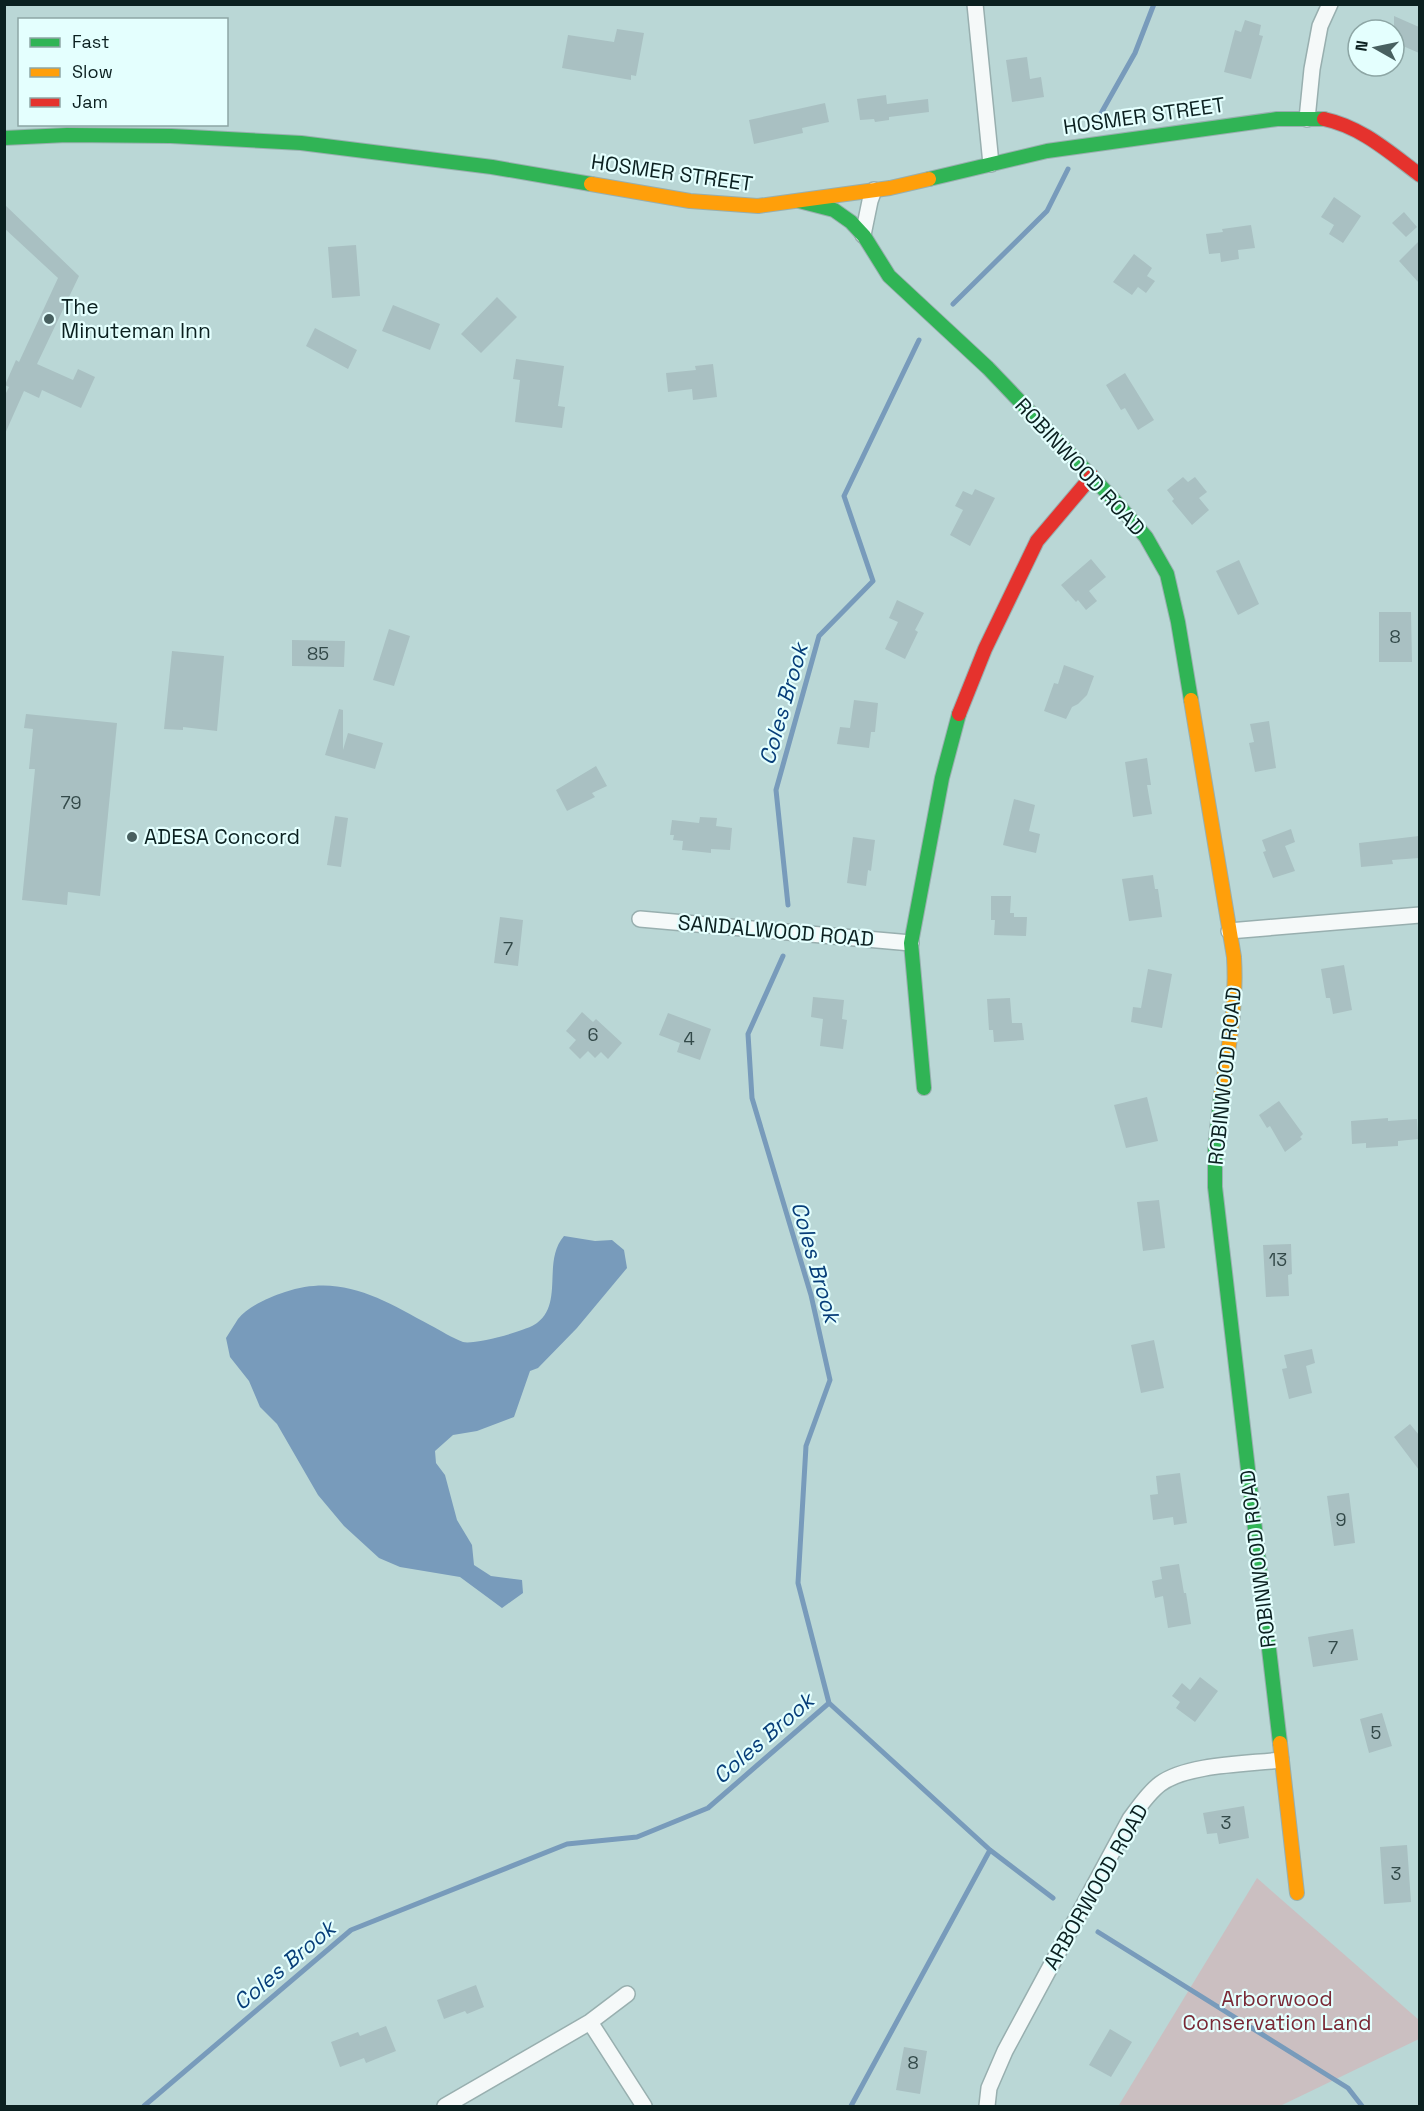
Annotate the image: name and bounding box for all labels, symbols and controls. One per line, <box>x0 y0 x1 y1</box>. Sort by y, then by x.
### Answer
legend <box>18 18 228 126</box>
north arrow <box>1346 18 1406 78</box>
text: Fast <box>72 30 109 53</box>
text: N <box>1350 39 1373 53</box>
text: Slow <box>72 60 113 83</box>
text: Jam <box>72 90 108 113</box>
street label: HOSMER STREET <box>1061 91 1227 140</box>
street label: HOSMER STREET <box>589 148 755 197</box>
place label: The Minuteman Inn <box>61 293 211 344</box>
marker: The Minuteman Inn <box>42 312 56 326</box>
street label: ROBINWOOD ROAD <box>1009 392 1151 541</box>
house number: 8 <box>1389 625 1401 648</box>
water label: Coles Brook <box>752 638 814 768</box>
house number: 85 <box>307 642 329 665</box>
house number: 79 <box>60 791 82 814</box>
place label: ADESA Concord <box>144 823 300 850</box>
marker: ADESA Concord <box>125 830 139 844</box>
street label: SANDALWOOD ROAD <box>677 908 875 953</box>
house number: 7 <box>503 937 513 960</box>
street label: ROBINWOOD ROAD <box>1202 985 1247 1166</box>
house number: 6 <box>587 1023 599 1046</box>
house number: 4 <box>683 1027 695 1050</box>
water label: Coles Brook <box>785 1198 847 1328</box>
house number: 13 <box>1269 1248 1287 1271</box>
street label: ROBINWOOD ROAD <box>1233 1469 1282 1650</box>
house number: 9 <box>1335 1508 1347 1531</box>
house number: 7 <box>1328 1636 1338 1659</box>
water label: Coles Brook <box>707 1685 821 1790</box>
house number: 5 <box>1371 1721 1381 1744</box>
street label: ARBORWOOD ROAD <box>1037 1799 1154 1974</box>
house number: 3 <box>1221 1811 1231 1834</box>
house number: 3 <box>1391 1862 1401 1885</box>
water label: Coles Brook <box>227 1913 342 2016</box>
park label: Arborwood Conservation Land <box>1182 1985 1372 2036</box>
house number: 8 <box>907 2051 919 2074</box>

